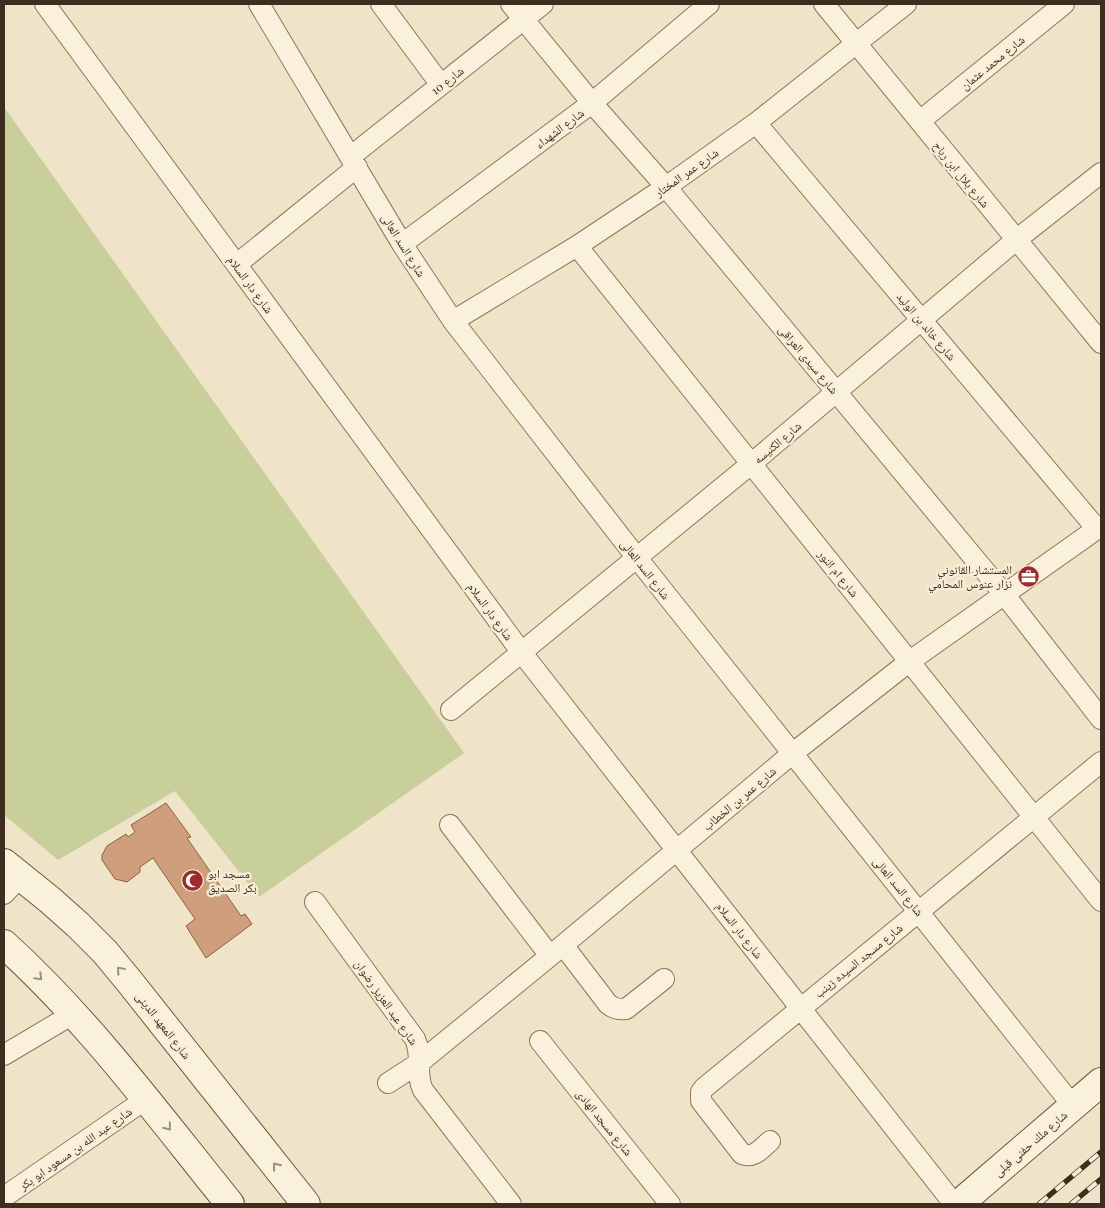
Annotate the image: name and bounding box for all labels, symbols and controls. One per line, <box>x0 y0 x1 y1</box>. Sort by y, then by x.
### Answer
street label: شارع محمد عثمان <box>957 31 1028 94</box>
street label: شارع 10 <box>427 62 467 99</box>
street label: شارع الشهداء <box>531 104 587 152</box>
street label: شارع بلال ابن رباح <box>929 137 994 211</box>
street label: شارع عمر المختار <box>650 144 722 201</box>
street label: شارع السد العالى <box>377 210 430 280</box>
street label: شارع دار السلام <box>224 252 277 317</box>
street label: شارع خالد بن الوليد <box>893 288 960 364</box>
street label: شارع سيدى العراقى <box>775 321 843 398</box>
street label: شارع الكنيسه <box>750 417 805 468</box>
street label: شارع السد العالى <box>617 536 675 603</box>
street label: شارع ام النور <box>814 545 863 601</box>
place label: المستشار القانوني نزار عنوس المحامي <box>928 561 1012 594</box>
office icon: المستشار القانوني نزار عنوس المحامي <box>1016 564 1040 588</box>
street label: شارع دار السلام <box>464 579 517 644</box>
street label: شارع عمر بن الخطاب <box>699 762 780 834</box>
street label: شارع السد العالى <box>869 853 928 920</box>
place label: مسجد ابو بكر الصديق <box>208 865 257 895</box>
mosque icon: مسجد ابو بكر الصديق <box>180 868 204 892</box>
street label: شارع دار السلام <box>712 898 767 962</box>
street label: شارع مسجد السيده زينب <box>811 919 906 1001</box>
street label: شارع عبد العزيز رضوان <box>351 956 423 1049</box>
one-way arrow <box>117 967 126 976</box>
one-way arrow <box>33 971 42 980</box>
street label: شارع المعهد الدينى <box>132 988 195 1063</box>
street label: شارع مسجد الهادى <box>572 1085 637 1159</box>
street label: شارع عبد الله بن مسعود ابو بكر <box>15 1103 135 1195</box>
street label: شارع ملك حفنى قبلى <box>990 1106 1071 1180</box>
one-way arrow <box>162 1121 170 1130</box>
one-way arrow <box>273 1162 282 1172</box>

